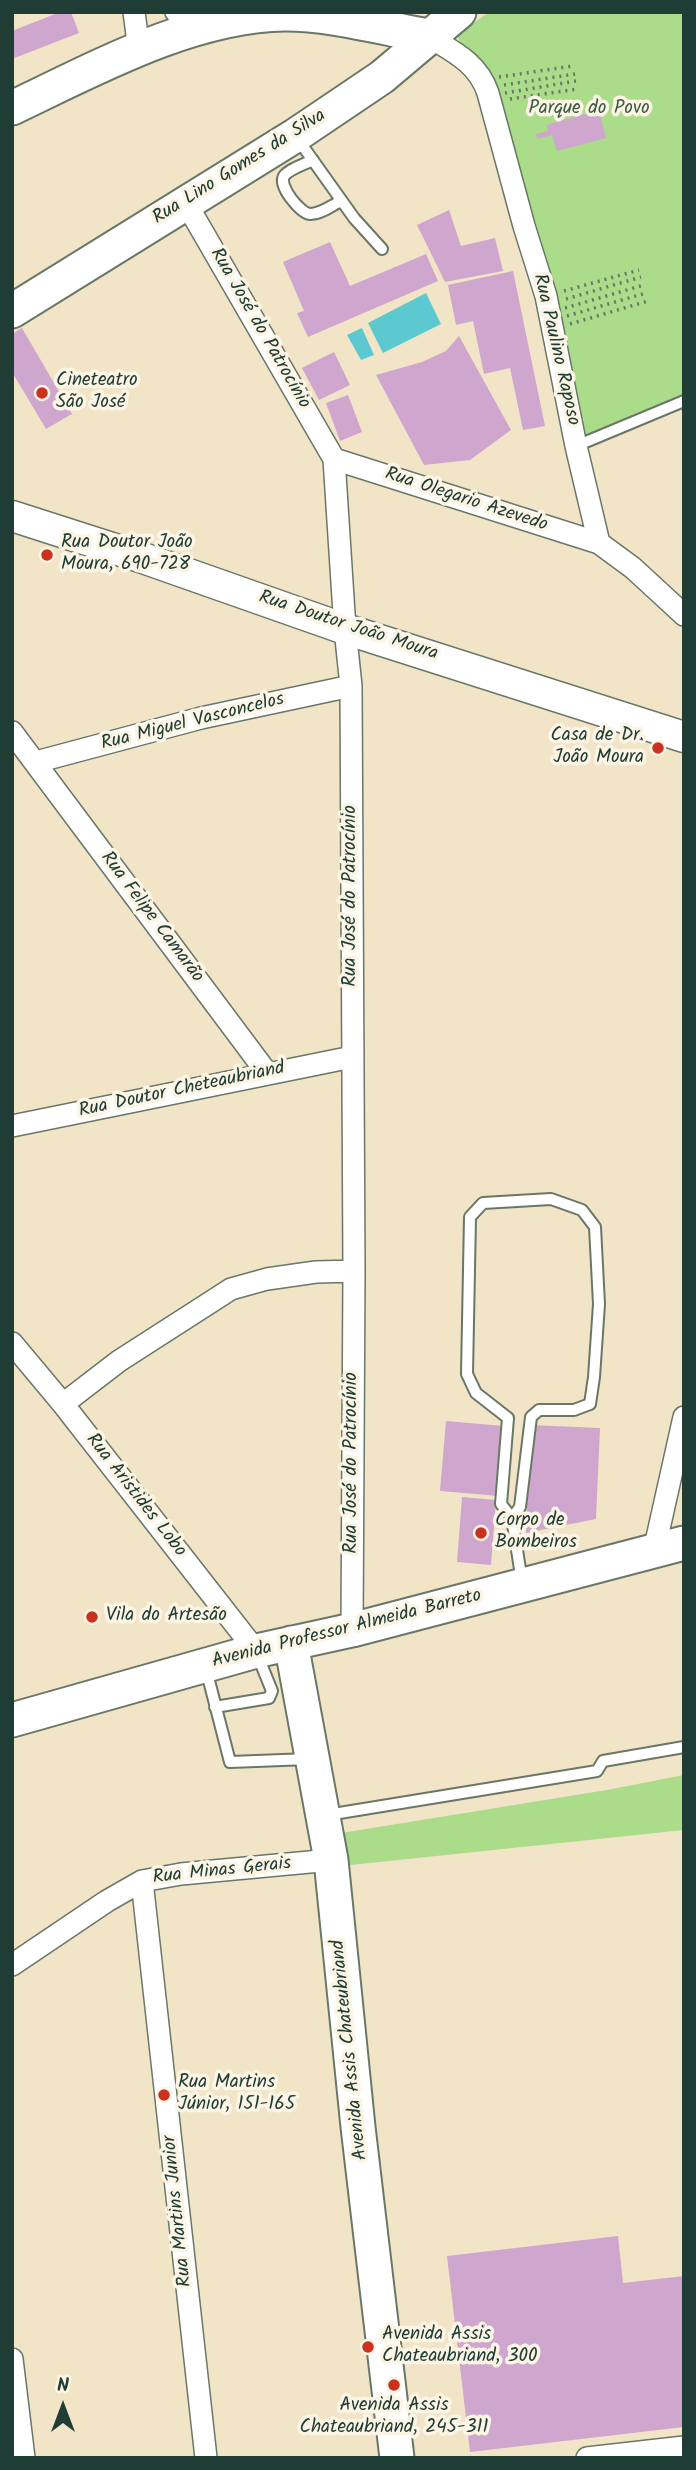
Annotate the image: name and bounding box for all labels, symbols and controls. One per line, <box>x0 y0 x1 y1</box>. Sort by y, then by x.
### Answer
park label: Parque do Povo <box>528 99 650 121</box>
street label: Rua Lino Gomes da Silva <box>149 105 331 231</box>
street label: Rua José do Patrocínio <box>204 245 314 413</box>
street label: Rua Paulino Raposo <box>526 272 584 428</box>
place label: Cineteatro São José <box>56 371 138 415</box>
marker: Cineteatro São José <box>34 385 50 401</box>
street label: Rua Olegario Azevedo <box>382 464 550 538</box>
place label: Rua Doutor João Moura, 690-728 <box>61 533 193 577</box>
marker: Rua Doutor João Moura, 690-728 <box>39 547 55 563</box>
street label: Rua Doutor João Moura <box>255 587 441 667</box>
street label: Rua Miguel Vasconcelos <box>99 689 287 757</box>
place label: Casa de Dr. João Moura <box>550 726 644 770</box>
marker: Casa de Dr. João Moura <box>650 740 666 756</box>
street label: Rua José do Patrocínio <box>341 805 363 987</box>
street label: Rua Felipe Camarão <box>94 848 208 988</box>
street label: Rua Doutor Cheteaubriand <box>77 1058 287 1124</box>
street label: Rua José do Patrocínio <box>342 1372 364 1554</box>
street label: Rua Aristides Lobo <box>80 1430 190 1562</box>
place label: Corpo de Bombeiros <box>495 1511 577 1555</box>
marker: Corpo de Bombeiros <box>473 1525 489 1541</box>
street label: Avenida Professor Almeida Barreto <box>210 1585 484 1675</box>
place label: Vila do Artesão <box>106 1606 227 1628</box>
marker: Vila do Artesão <box>84 1609 100 1625</box>
street label: Rua Minas Gerais <box>152 1853 292 1891</box>
street label: Avenida Assis Chateubriand <box>328 1939 374 2161</box>
place label: Rua Martins Júnior, 151-165 <box>178 2073 295 2117</box>
marker: Rua Martins Júnior, 151-165 <box>156 2087 172 2103</box>
street label: Rua Martins Junior <box>160 2134 198 2288</box>
place label: Avenida Assis Chateaubriand, 300 <box>382 2325 538 2369</box>
marker: Avenida Assis Chateaubriand, 300 <box>360 2339 376 2355</box>
text: N <box>57 2371 69 2401</box>
north arrow <box>28 2372 98 2442</box>
marker: Avenida Assis Chateaubriand, 245-311 <box>386 2377 402 2393</box>
place label: Avenida Assis Chateaubriand, 245-311 <box>300 2396 488 2440</box>

